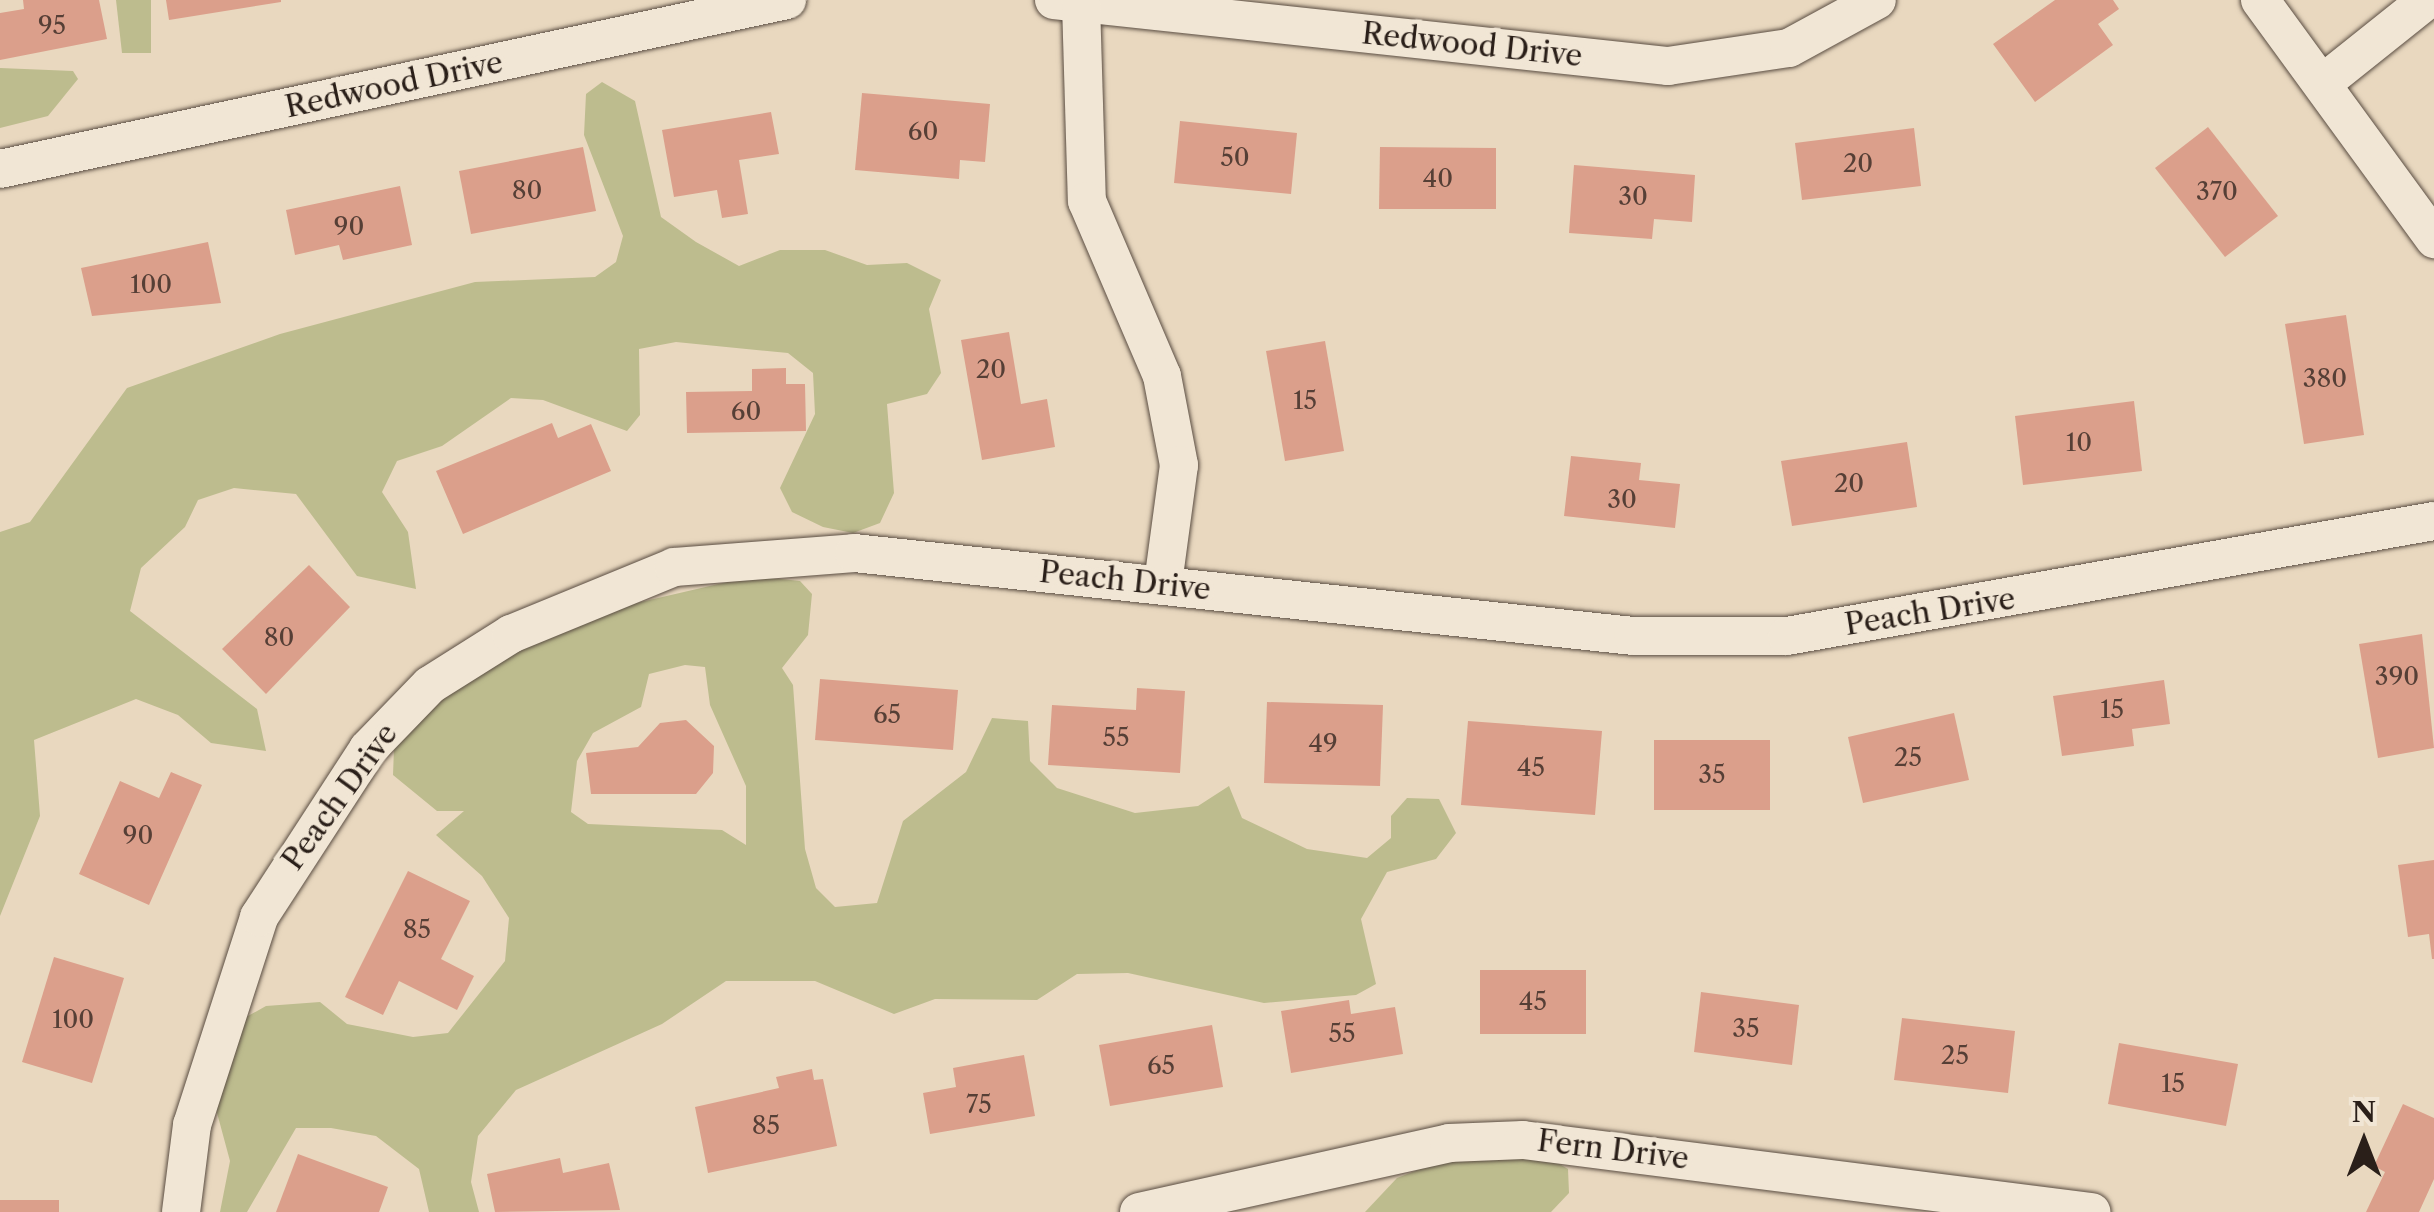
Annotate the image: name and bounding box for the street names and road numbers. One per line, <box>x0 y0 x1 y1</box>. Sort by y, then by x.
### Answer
street label: Redwood Drive <box>1360 16 1584 74</box>
street label: Redwood Drive <box>282 44 506 126</box>
street label: Peach Drive <box>1038 554 1212 608</box>
street label: Peach Drive <box>1842 581 2018 643</box>
street label: Peach Drive <box>275 717 405 877</box>
street label: Fern Drive <box>1535 1123 1691 1177</box>

